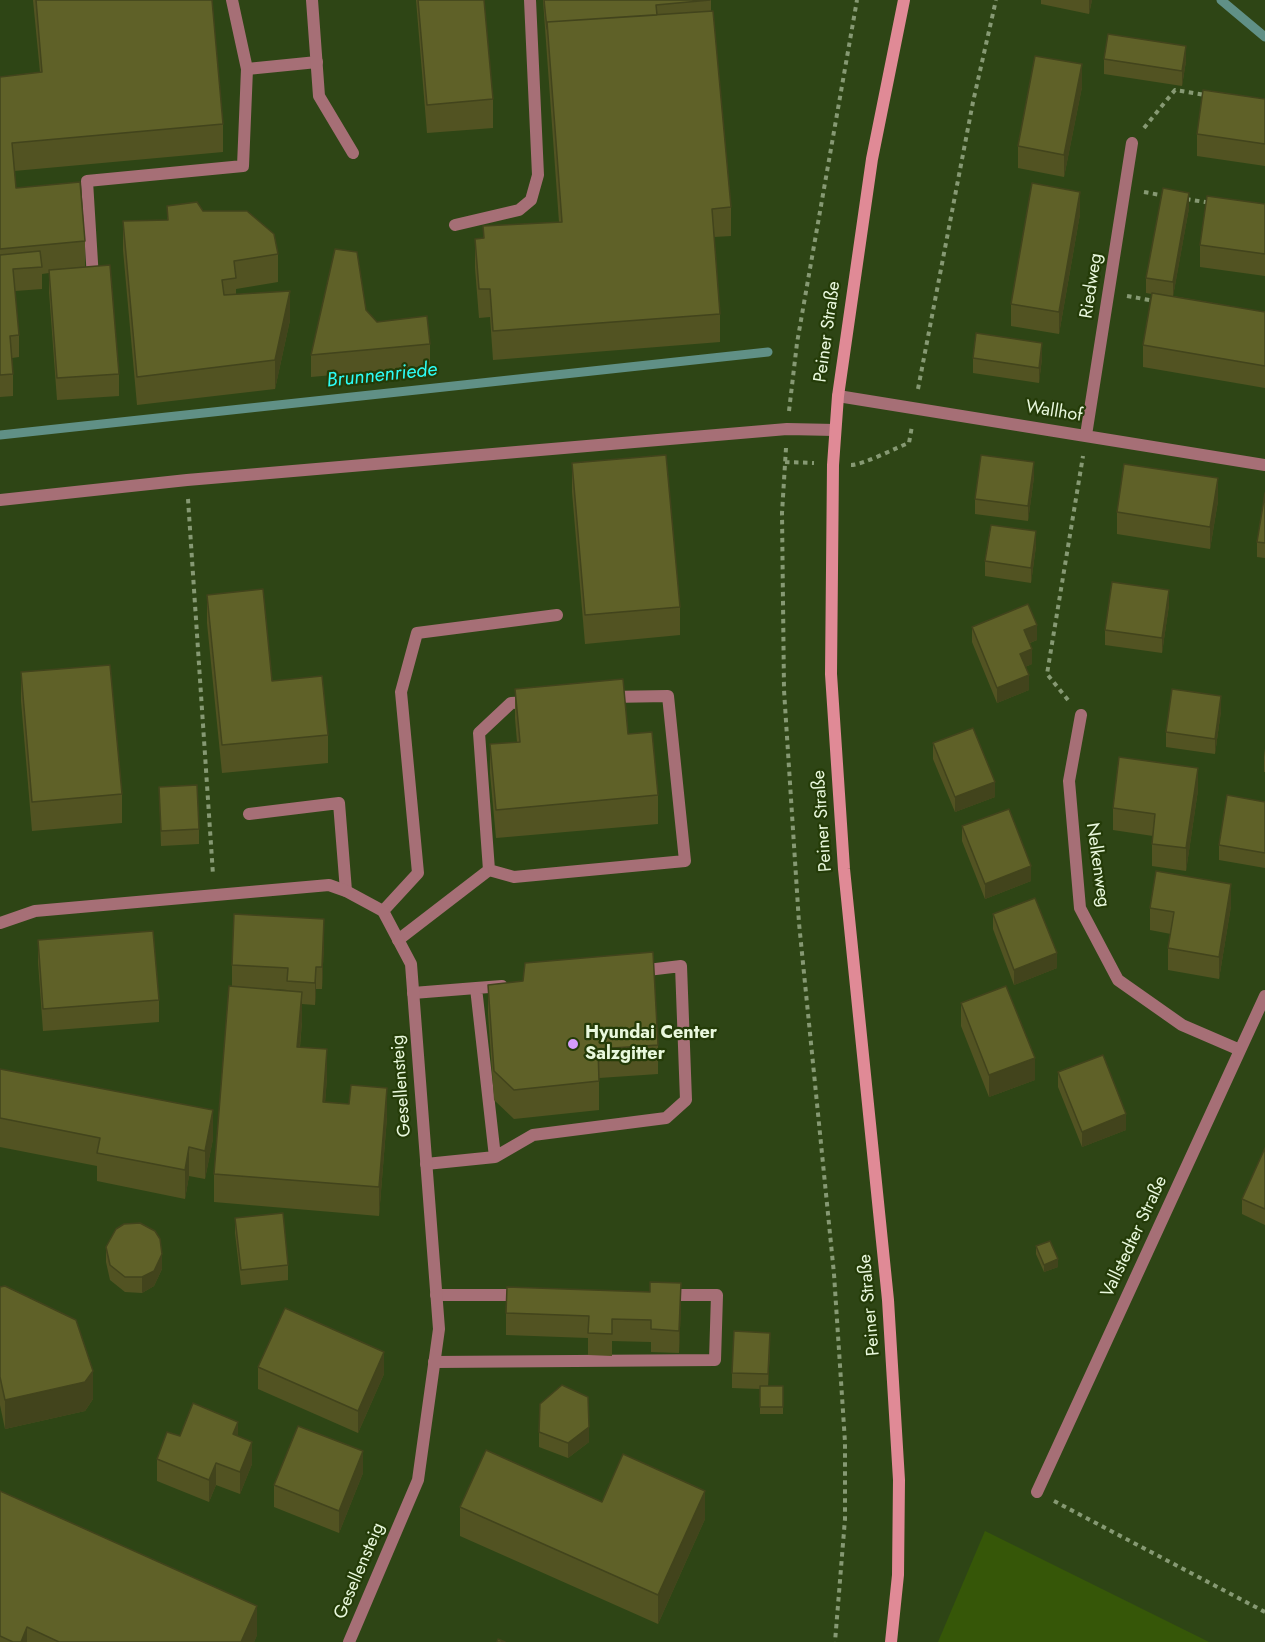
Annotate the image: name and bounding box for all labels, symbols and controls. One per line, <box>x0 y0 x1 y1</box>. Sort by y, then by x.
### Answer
street label: Riedweg <box>1076 252 1108 320</box>
street label: Peiner Straße <box>810 280 846 384</box>
water label: Brunnenriede <box>326 358 438 394</box>
street label: Wallhof <box>1024 397 1084 427</box>
street label: Peiner Straße <box>809 769 837 873</box>
street label: Nelkenweg <box>1080 821 1114 909</box>
place label: Hyundai Center Salzgitter <box>585 1023 717 1066</box>
street label: Gesellensteig <box>388 1034 416 1138</box>
marker: Hyundai Center Salzgitter <box>566 1037 580 1051</box>
street label: Vallstedter Straße <box>1097 1173 1173 1301</box>
street label: Peiner Straße <box>855 1253 885 1357</box>
street label: Gesellensteig <box>330 1520 390 1622</box>

